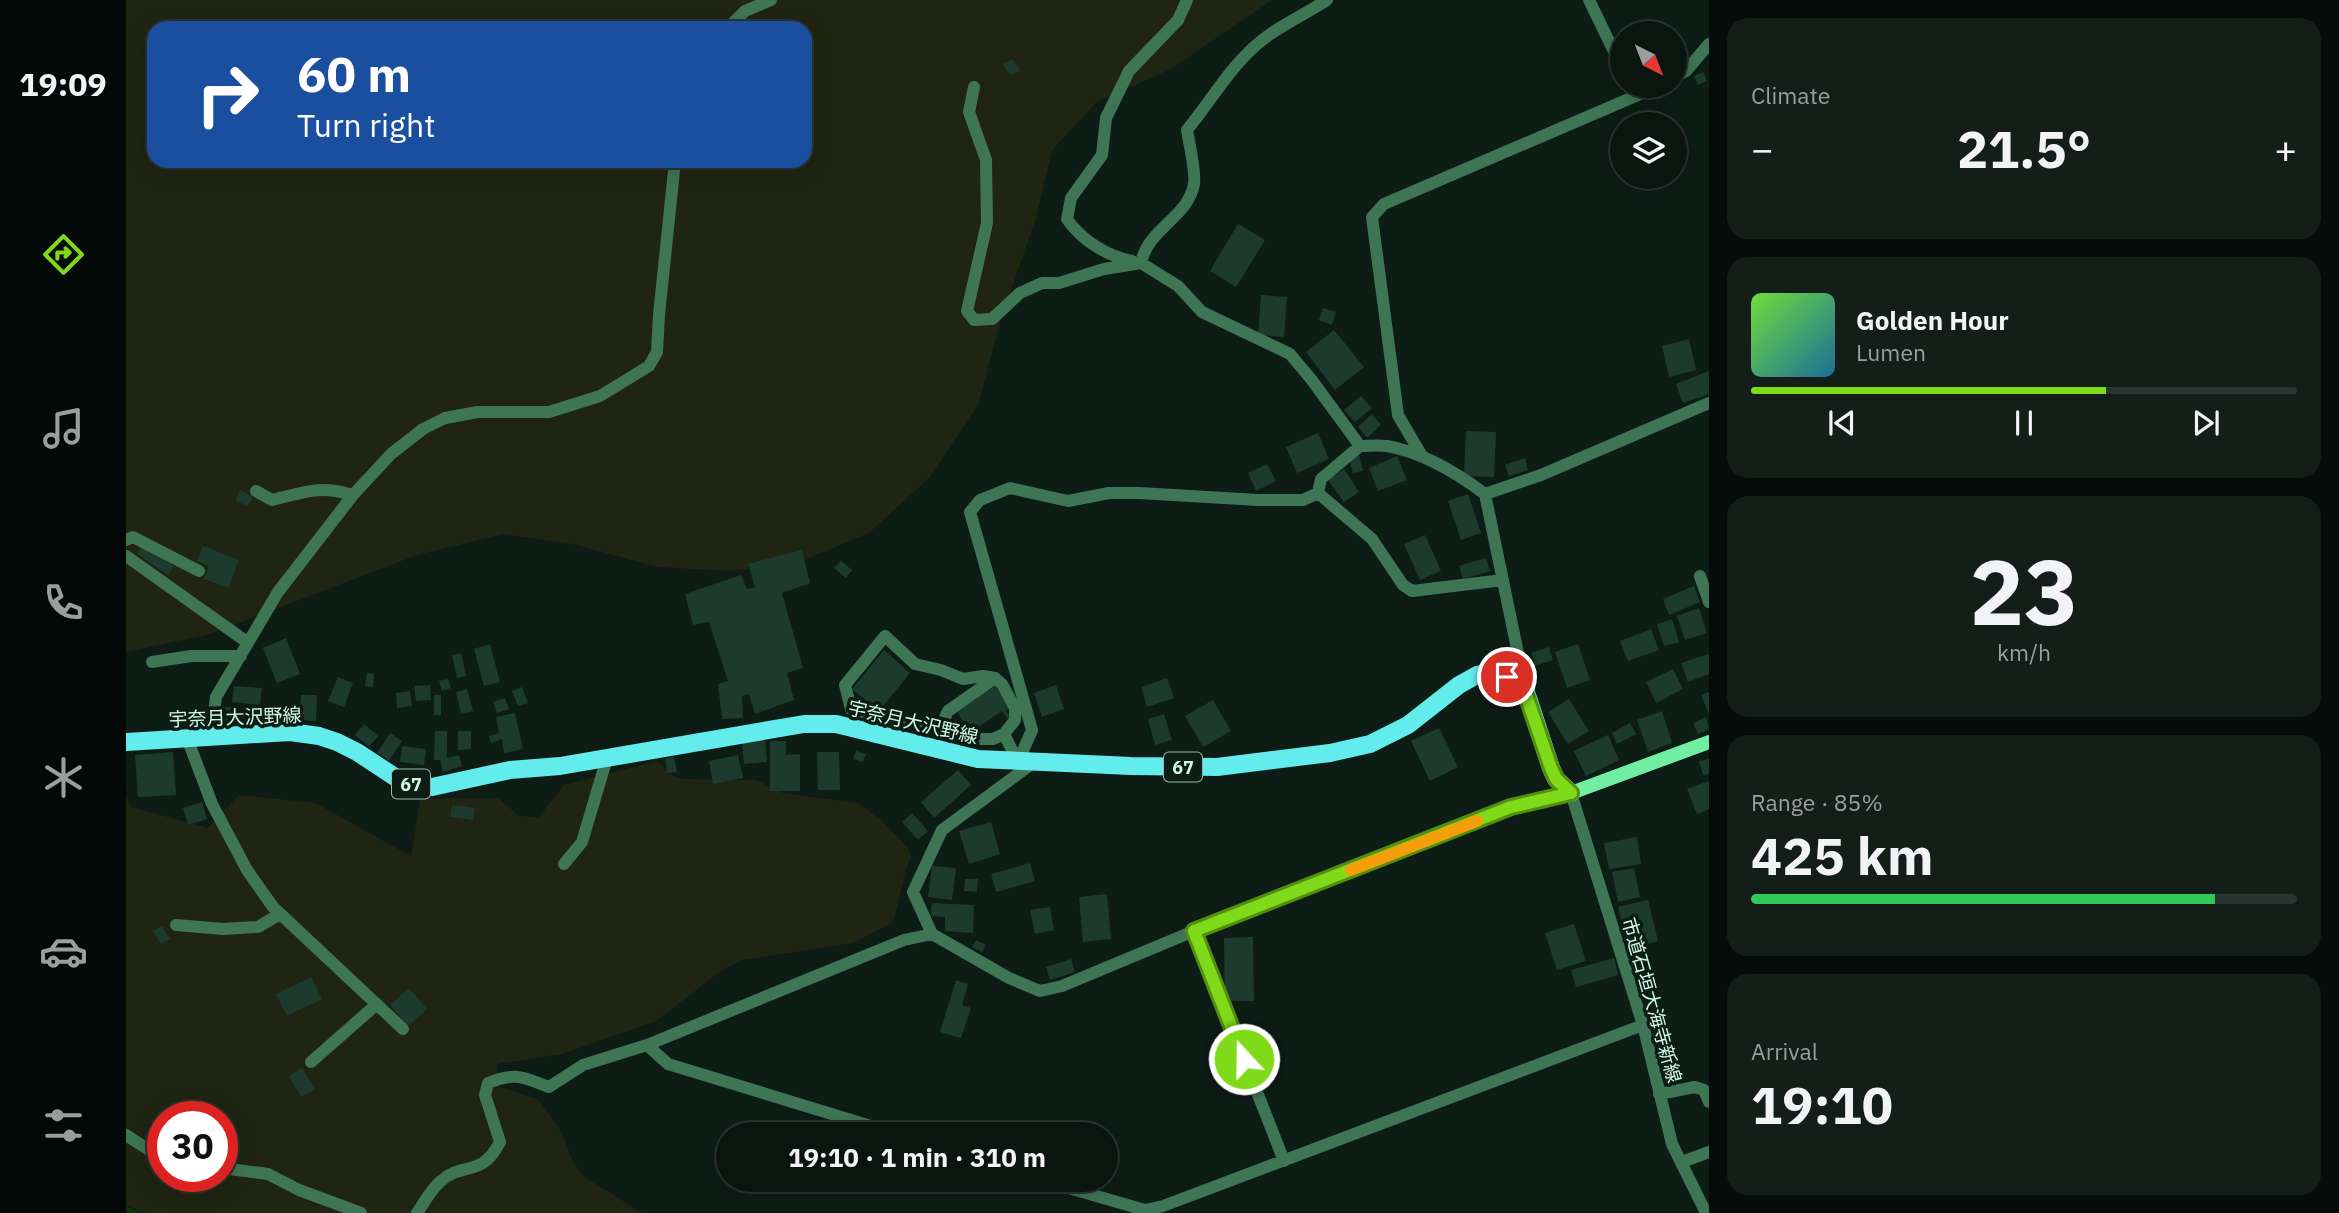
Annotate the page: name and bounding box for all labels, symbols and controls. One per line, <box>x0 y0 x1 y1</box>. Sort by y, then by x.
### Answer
north arrow <box>1610 21 1687 98</box>
map controls <box>1610 21 1687 189</box>
text: 60 m <box>297 42 411 105</box>
icon: right <box>182 49 273 140</box>
text: 19:09 <box>19 63 107 105</box>
text: Climate <box>1751 80 1830 110</box>
text: Turn right <box>297 104 435 146</box>
button: layers <box>1610 112 1687 189</box>
text: 21.5° <box>1957 115 2091 182</box>
text: − <box>1751 124 1774 173</box>
text: + <box>2274 124 2297 173</box>
icon: directions <box>39 230 88 279</box>
text: Golden Hour <box>1856 303 2009 337</box>
text: Lumen <box>1856 337 1926 367</box>
icon: music <box>39 404 88 453</box>
icon: previous <box>1823 404 1861 442</box>
icon: pause <box>2005 404 2043 442</box>
icon: next <box>2187 404 2225 442</box>
text: 23 <box>1969 532 2079 650</box>
icon: phone <box>39 578 88 627</box>
text: km/h <box>1997 637 2051 667</box>
pin <box>1477 647 1537 707</box>
icon: arrive <box>1488 658 1526 696</box>
street label: 宇奈月大沢野線 <box>845 695 981 749</box>
street label: 宇奈月大沢野線 <box>168 703 302 731</box>
road number: 67 <box>1164 752 1202 782</box>
icon: climate <box>39 753 88 802</box>
road number: 67 <box>392 770 430 798</box>
text: Range · 85% <box>1751 787 1883 817</box>
text: 425 km <box>1751 822 1933 889</box>
street label: 市道石垣大海寺新線 <box>1617 914 1687 1086</box>
icon: car <box>39 927 88 976</box>
position arrow <box>1207 1022 1281 1096</box>
text: Arrival <box>1751 1036 1818 1066</box>
text: 19:10 <box>1751 1071 1893 1138</box>
icon: filters <box>39 1101 88 1150</box>
speed limit sign: 30 <box>147 1101 238 1192</box>
text: 19:10 · 1 min · 310 m <box>788 1140 1046 1174</box>

